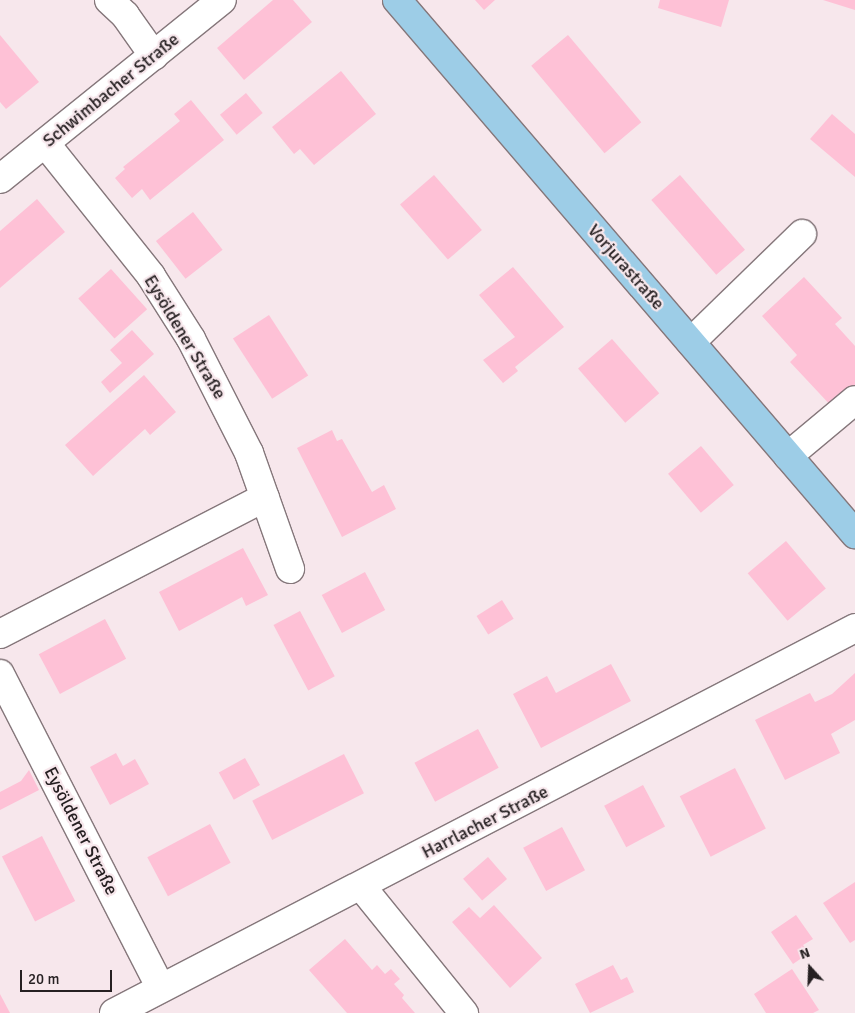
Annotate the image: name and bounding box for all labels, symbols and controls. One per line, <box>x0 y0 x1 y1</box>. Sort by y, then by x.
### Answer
street label: Schwimbacher Straße <box>38 28 184 152</box>
street label: Vorjurastraße <box>583 220 669 314</box>
street label: Eysöldener Straße <box>139 271 231 403</box>
street label: Eysöldener Straße <box>39 763 123 899</box>
street label: Harrlacher Straße <box>418 781 552 863</box>
north arrow <box>785 943 835 993</box>
text: N <box>797 944 812 963</box>
scale bar <box>22 960 115 992</box>
text: 20 m <box>28 970 59 988</box>

